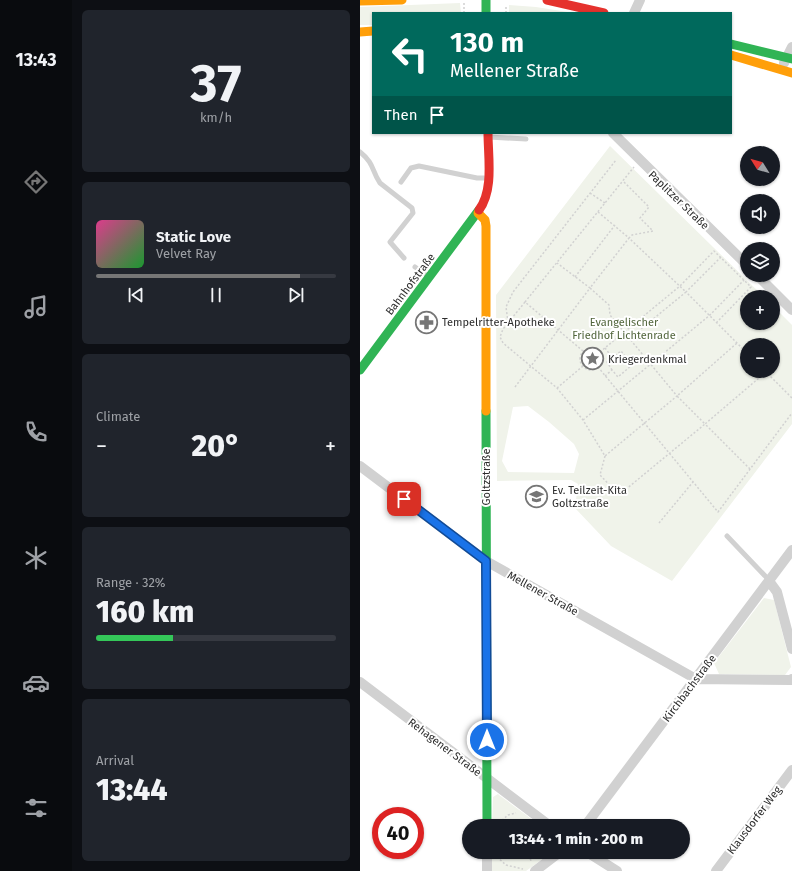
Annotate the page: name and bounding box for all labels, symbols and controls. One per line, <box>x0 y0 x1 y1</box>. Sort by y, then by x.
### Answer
text: 130 m <box>450 26 524 59</box>
icon: left <box>384 28 436 80</box>
text: 13:43 <box>15 49 57 71</box>
text: 37 <box>190 52 242 115</box>
text: Mellener Straße <box>450 60 579 82</box>
icon: arrive <box>426 104 448 126</box>
text: Then <box>384 106 418 124</box>
text: km/h <box>200 110 232 125</box>
north arrow <box>740 146 780 186</box>
map controls <box>740 146 780 378</box>
icon: directions <box>22 168 50 196</box>
street label: Paplitzer Straße <box>646 168 712 232</box>
button: sound <box>740 194 780 234</box>
text: Static Love <box>156 228 231 246</box>
button: layers <box>740 242 780 282</box>
text: Velvet Ray <box>156 246 216 261</box>
street label: Bahnhofstraße <box>383 251 438 318</box>
icon: previous <box>125 284 147 306</box>
icon: pause <box>205 284 227 306</box>
icon: next <box>285 284 307 306</box>
button: + <box>740 290 780 330</box>
icon: music <box>22 293 50 321</box>
pharmacy icon: Tempelritter-Apotheke <box>414 309 440 335</box>
place label: Tempelritter-Apotheke <box>442 316 555 329</box>
park label: Evangelischer Friedhof Lichtenrade <box>572 316 676 342</box>
button: − <box>740 338 780 378</box>
place icon: Kriegerdenkmal <box>579 346 605 372</box>
place label: Kriegerdenkmal <box>608 353 686 366</box>
text: Climate <box>96 409 140 424</box>
icon: phone <box>22 418 50 446</box>
text: 20° <box>191 428 241 464</box>
text: − <box>96 433 107 460</box>
text: + <box>325 433 336 460</box>
street label: Goltzstraße <box>480 449 493 505</box>
pin <box>387 482 421 516</box>
school or university icon: Ev. Teilzeit-Kita Goltzstraße <box>524 483 550 509</box>
place label: Ev. Teilzeit-Kita Goltzstraße <box>552 484 627 510</box>
icon: arrive <box>393 488 415 510</box>
icon: climate <box>22 544 50 572</box>
street label: Mellener Straße <box>505 569 580 618</box>
text: Range · 32% <box>96 575 166 590</box>
text: 160 km <box>96 594 194 630</box>
street label: Kirchbachstraße <box>660 652 719 724</box>
icon: car <box>22 669 50 697</box>
street label: Rehagener Straße <box>406 716 484 779</box>
position arrow <box>466 719 508 761</box>
text: Arrival <box>96 753 134 768</box>
text: 13:44 <box>96 772 168 808</box>
street label: Klausdorfer Weg <box>725 783 784 857</box>
icon: filters <box>22 794 50 822</box>
speed limit sign: 40 <box>372 807 424 859</box>
text: 13:44 · 1 min · 200 m <box>509 830 643 848</box>

